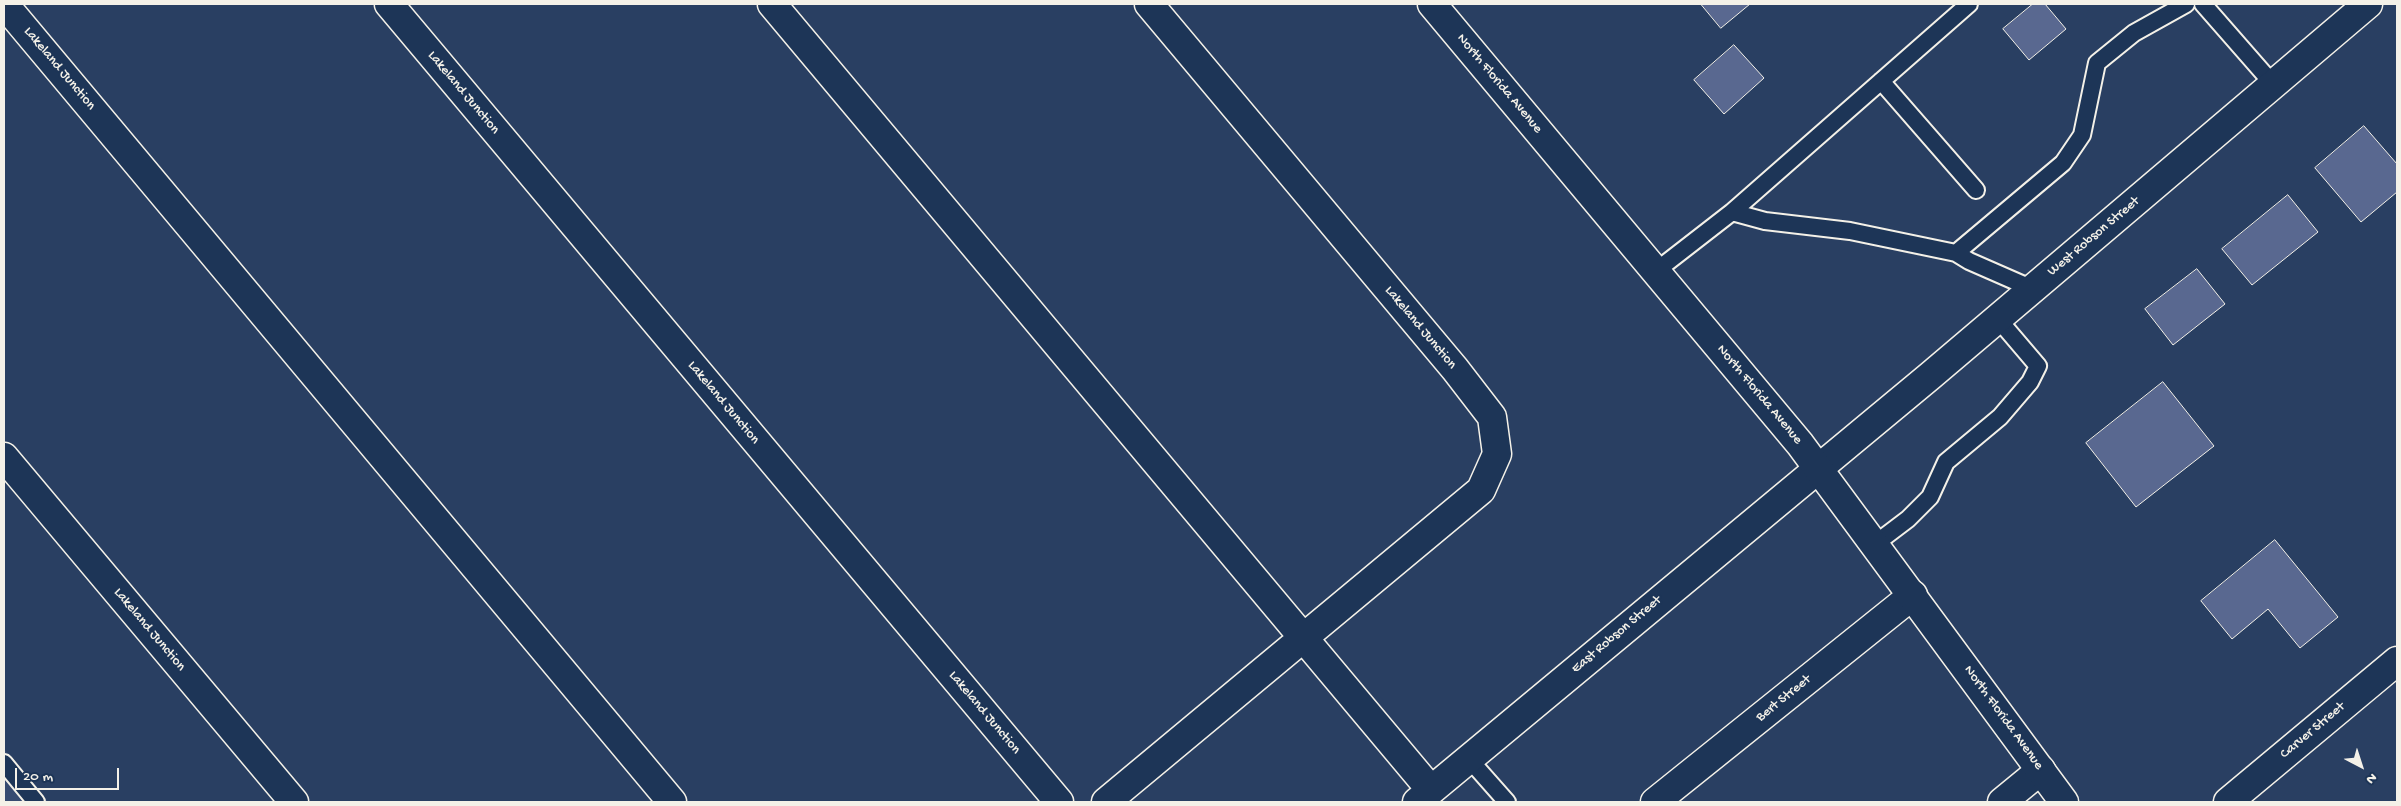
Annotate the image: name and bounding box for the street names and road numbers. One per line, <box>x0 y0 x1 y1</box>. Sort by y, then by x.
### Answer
street label: Lakeland Junction <box>19 24 99 114</box>
street label: North Florida Avenue <box>1452 31 1546 137</box>
street label: Lakeland Junction <box>423 48 503 138</box>
street label: West Robson Street <box>2045 194 2143 280</box>
street label: Lakeland Junction <box>1380 283 1460 373</box>
street label: North Florida Avenue <box>1712 342 1806 448</box>
street label: Lakeland Junction <box>683 358 763 448</box>
street label: Lakeland Junction <box>109 585 189 675</box>
street label: East Robson Street <box>1569 592 1665 678</box>
street label: North Florida Avenue <box>1960 663 2046 773</box>
street label: Lakeland Junction <box>944 668 1024 758</box>
street label: Bert Street <box>1753 672 1815 726</box>
street label: Carver Street <box>2277 699 2349 763</box>

